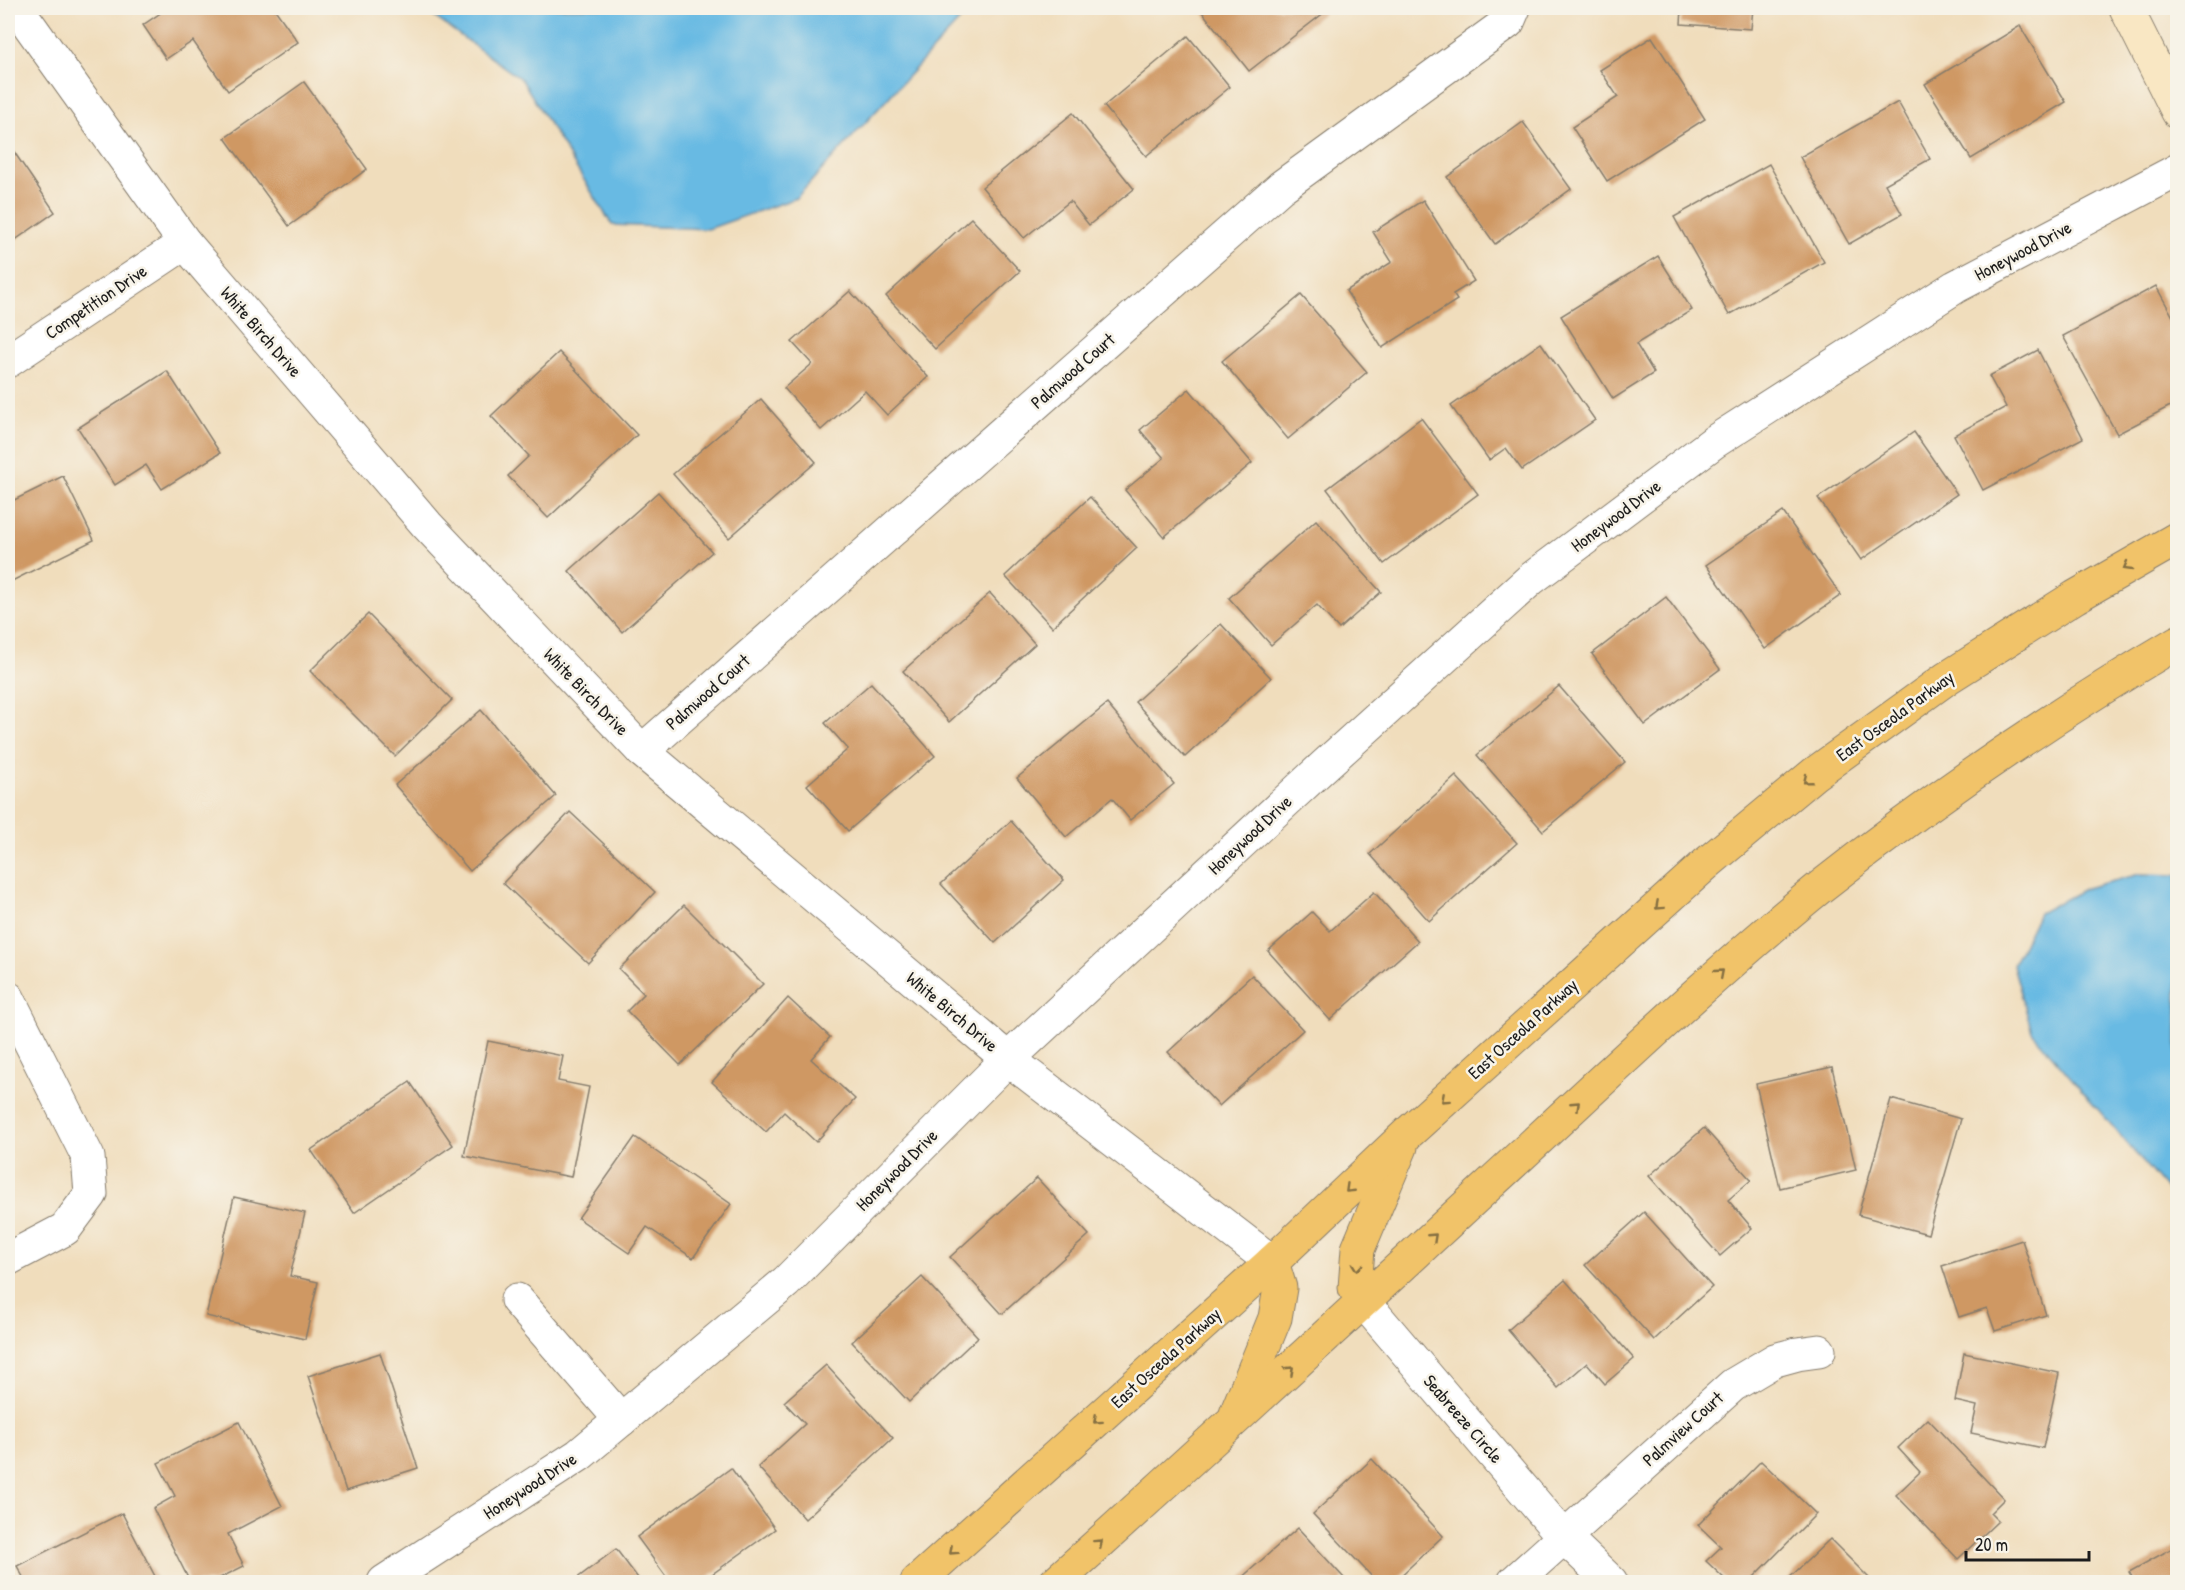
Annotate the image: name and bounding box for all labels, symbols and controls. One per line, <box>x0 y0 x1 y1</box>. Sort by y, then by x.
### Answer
street label: Honeywood Drive <box>1970 215 2076 287</box>
street label: Competition Drive <box>40 258 152 345</box>
street label: White Birch Drive <box>215 281 308 382</box>
street label: Palmwood Court <box>1025 326 1121 414</box>
street label: Honeywood Drive <box>1566 474 1666 558</box>
one-way arrow <box>2123 560 2133 571</box>
street label: White Birch Drive <box>538 642 635 741</box>
street label: Palmwood Court <box>660 647 756 735</box>
street label: East Osceola Parkway <box>1831 664 1959 767</box>
one-way arrow <box>1803 772 1814 783</box>
street label: Honeywood Drive <box>1202 789 1297 880</box>
one-way arrow <box>1655 899 1666 910</box>
street label: White Birch Drive <box>901 966 1004 1057</box>
one-way arrow <box>1713 969 1724 980</box>
street label: East Osceola Parkway <box>1462 972 1583 1085</box>
one-way arrow <box>1442 1092 1452 1103</box>
one-way arrow <box>1569 1101 1580 1112</box>
street label: Honeywood Drive <box>850 1123 943 1216</box>
one-way arrow <box>1346 1181 1357 1192</box>
one-way arrow <box>1426 1233 1436 1244</box>
one-way arrow <box>1351 1262 1364 1271</box>
street label: East Osceola Parkway <box>1105 1301 1226 1414</box>
one-way arrow <box>1282 1366 1293 1377</box>
street label: Seabreeze Circle <box>1418 1369 1509 1468</box>
street label: Palmview Court <box>1637 1385 1729 1472</box>
one-way arrow <box>1094 1413 1104 1424</box>
street label: Honeywood Drive <box>478 1446 581 1525</box>
scale bar <box>1966 1524 2089 1562</box>
text: 20 m <box>1975 1532 2008 1557</box>
one-way arrow <box>1093 1539 1103 1550</box>
one-way arrow <box>949 1544 960 1555</box>

